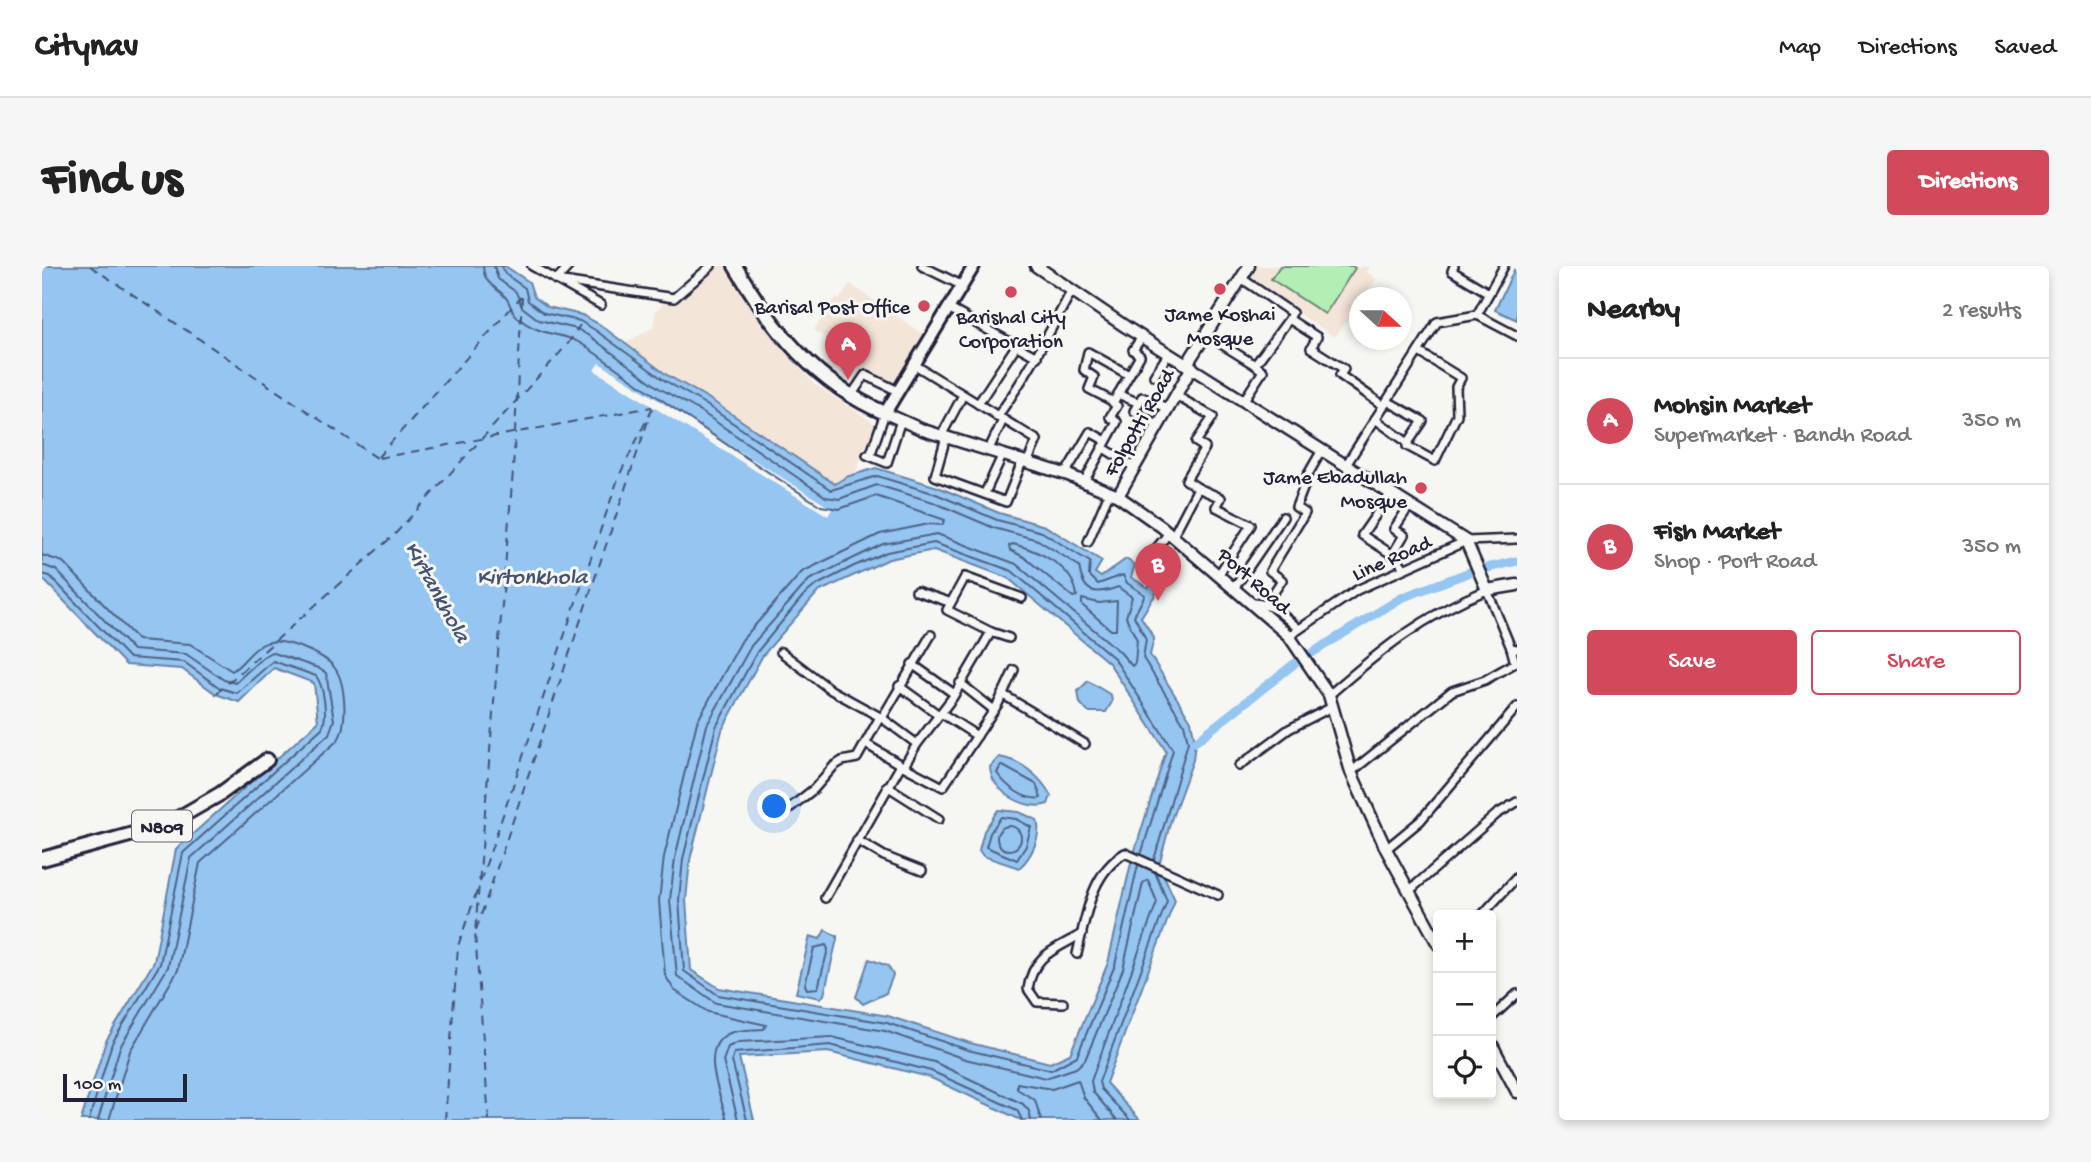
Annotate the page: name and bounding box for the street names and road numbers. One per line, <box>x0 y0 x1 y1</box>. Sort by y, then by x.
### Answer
street label: Folpotti Road <box>1100 364 1183 483</box>
street label: Line Road <box>1349 531 1437 589</box>
street label: Port Road <box>1210 543 1296 622</box>
road number: N809 <box>132 810 192 842</box>

